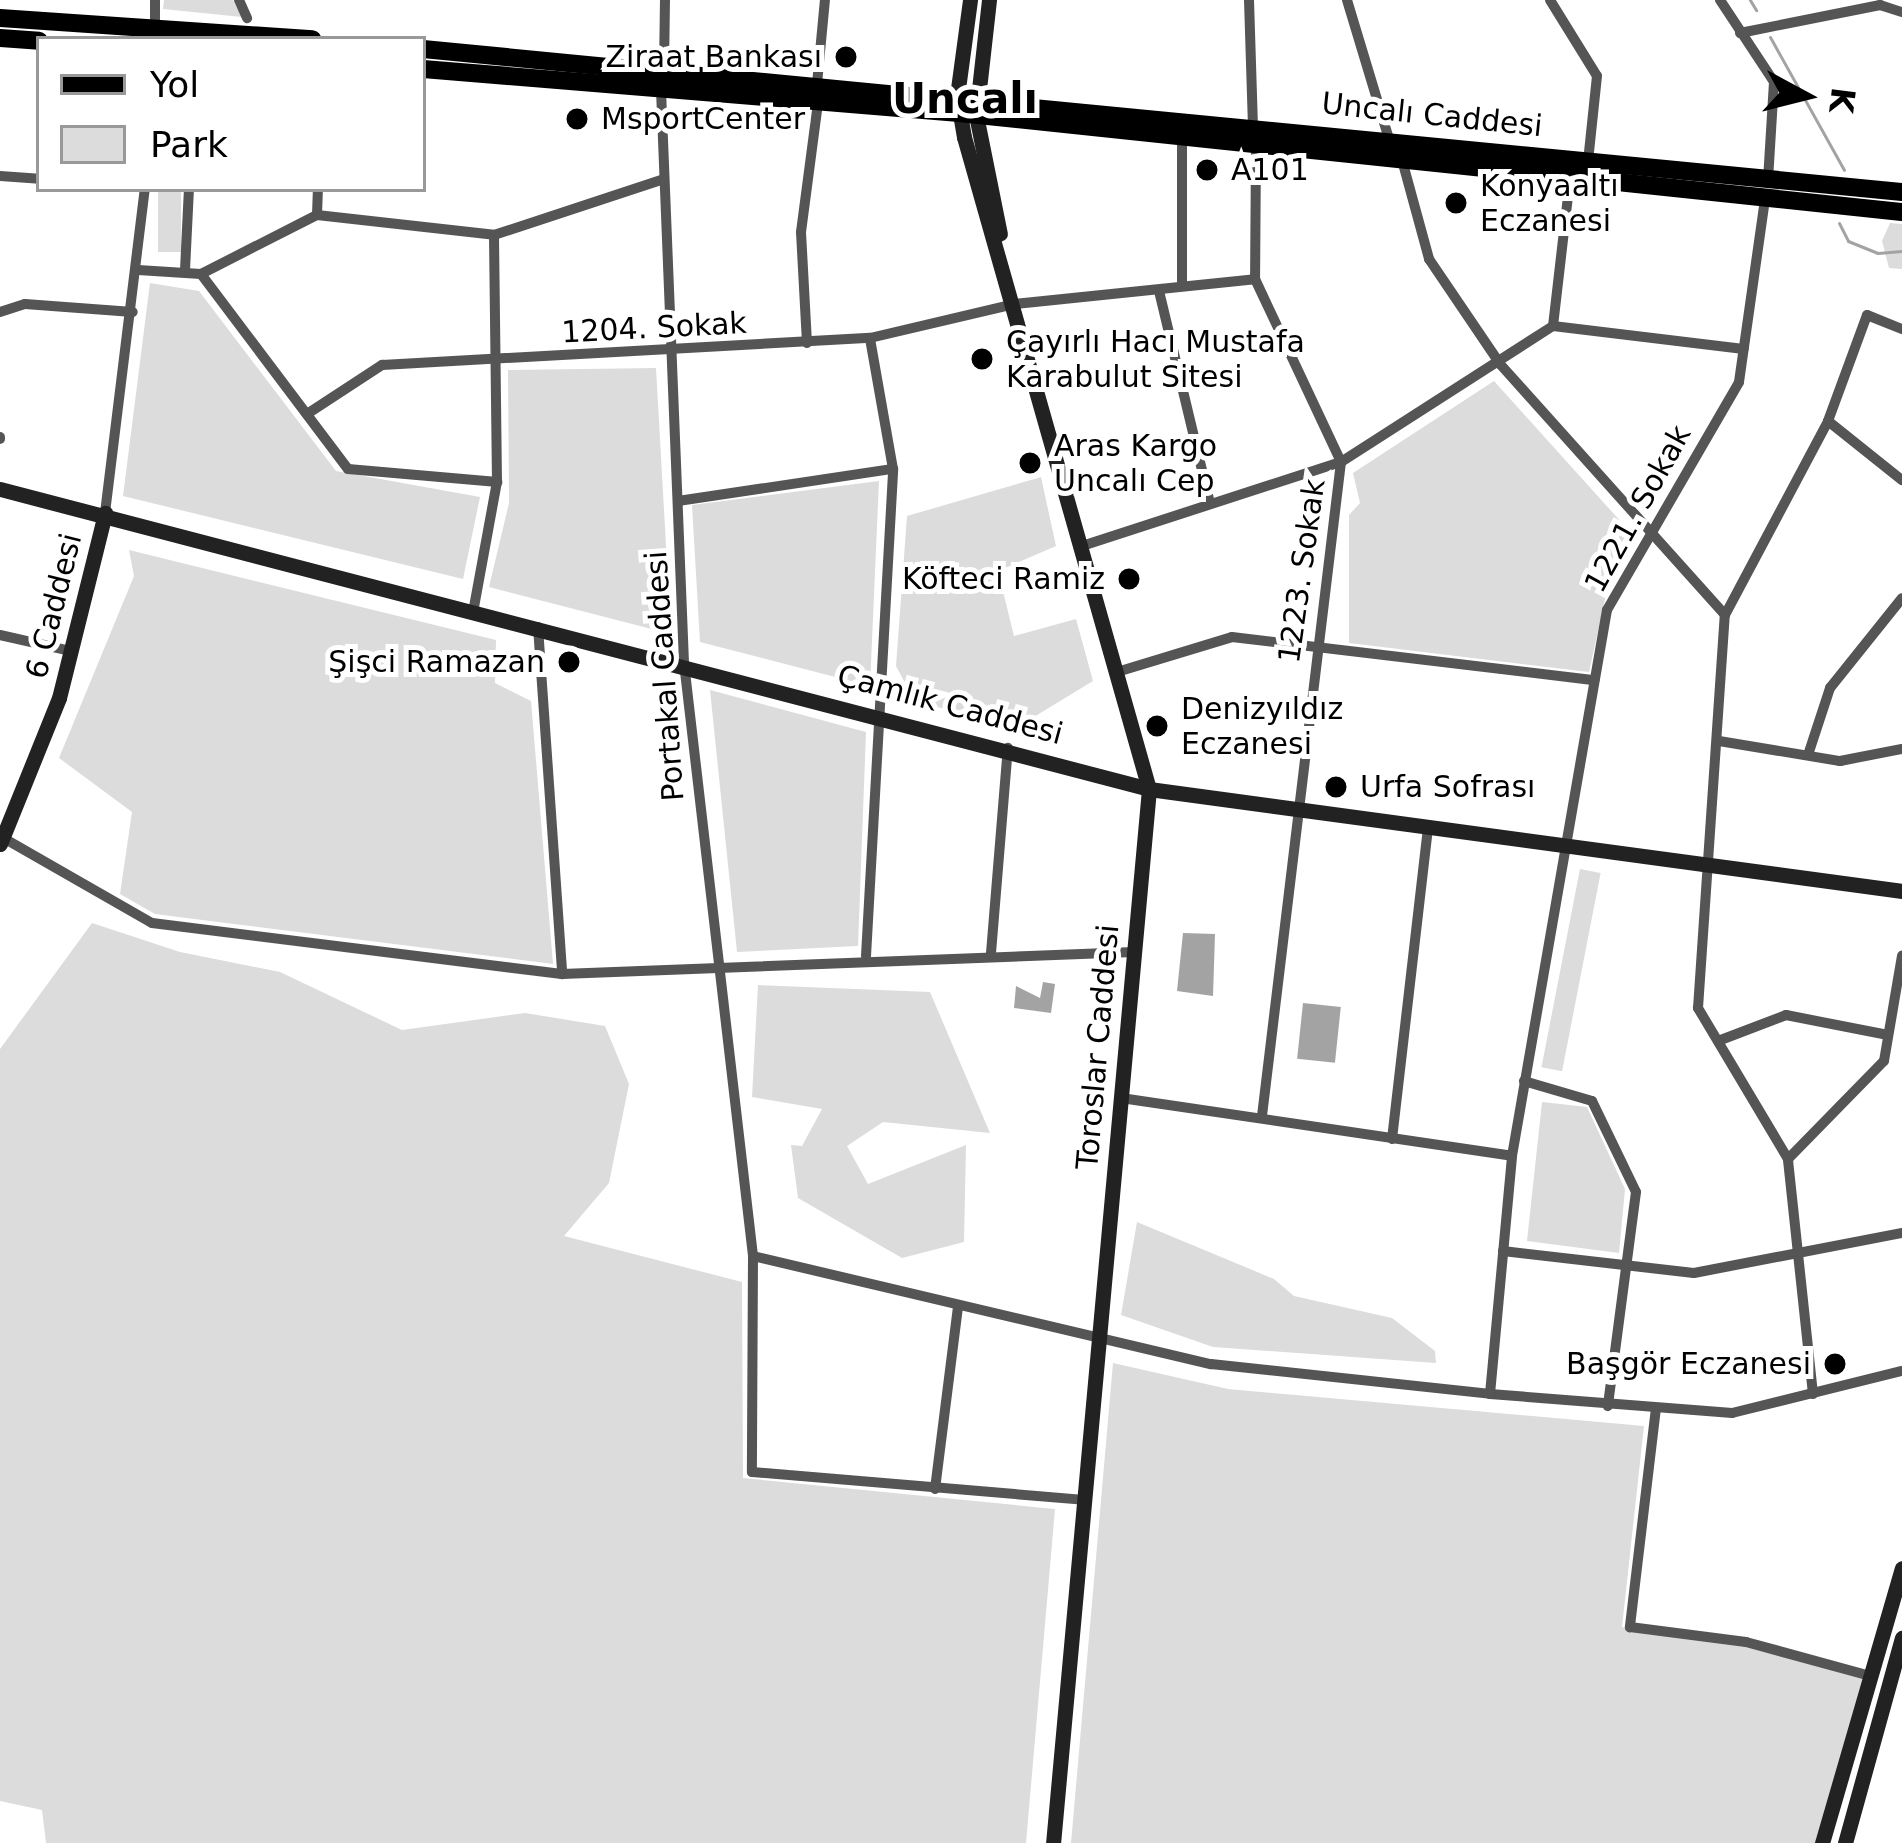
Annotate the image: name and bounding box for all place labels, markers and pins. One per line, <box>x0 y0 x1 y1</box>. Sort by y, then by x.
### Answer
place label: Ziraat Bankası <box>606 39 822 75</box>
marker: Ziraat Bankası <box>833 44 859 70</box>
place label: MsportCenter <box>601 101 805 137</box>
marker: MsportCenter <box>564 106 590 132</box>
place label: A101 <box>1231 152 1309 188</box>
marker: A101 <box>1194 157 1220 183</box>
place label: Konyaaltı Eczanesi <box>1480 168 1619 238</box>
marker: Konyaaltı Eczanesi <box>1443 190 1469 216</box>
place label: Çayırlı Hacı Mustafa Karabulut Sitesi <box>1006 324 1305 394</box>
marker: Çayırlı Hacı Mustafa Karabulut Sitesi <box>969 346 995 372</box>
place label: Aras Kargo Uncalı Cep <box>1054 428 1217 498</box>
marker: Aras Kargo Uncalı Cep <box>1017 450 1043 476</box>
place label: Köfteci Ramiz <box>902 561 1105 597</box>
marker: Köfteci Ramiz <box>1116 566 1142 592</box>
place label: Şişci Ramazan <box>328 644 545 680</box>
marker: Şişci Ramazan <box>556 649 582 675</box>
place label: Denizyıldız Eczanesi <box>1181 691 1343 762</box>
marker: Denizyıldız Eczanesi <box>1144 713 1170 739</box>
place label: Urfa Sofrası <box>1360 769 1535 805</box>
marker: Urfa Sofrası <box>1323 774 1349 800</box>
place label: Başgör Eczanesi <box>1566 1346 1811 1382</box>
marker: Başgör Eczanesi <box>1822 1351 1848 1377</box>

